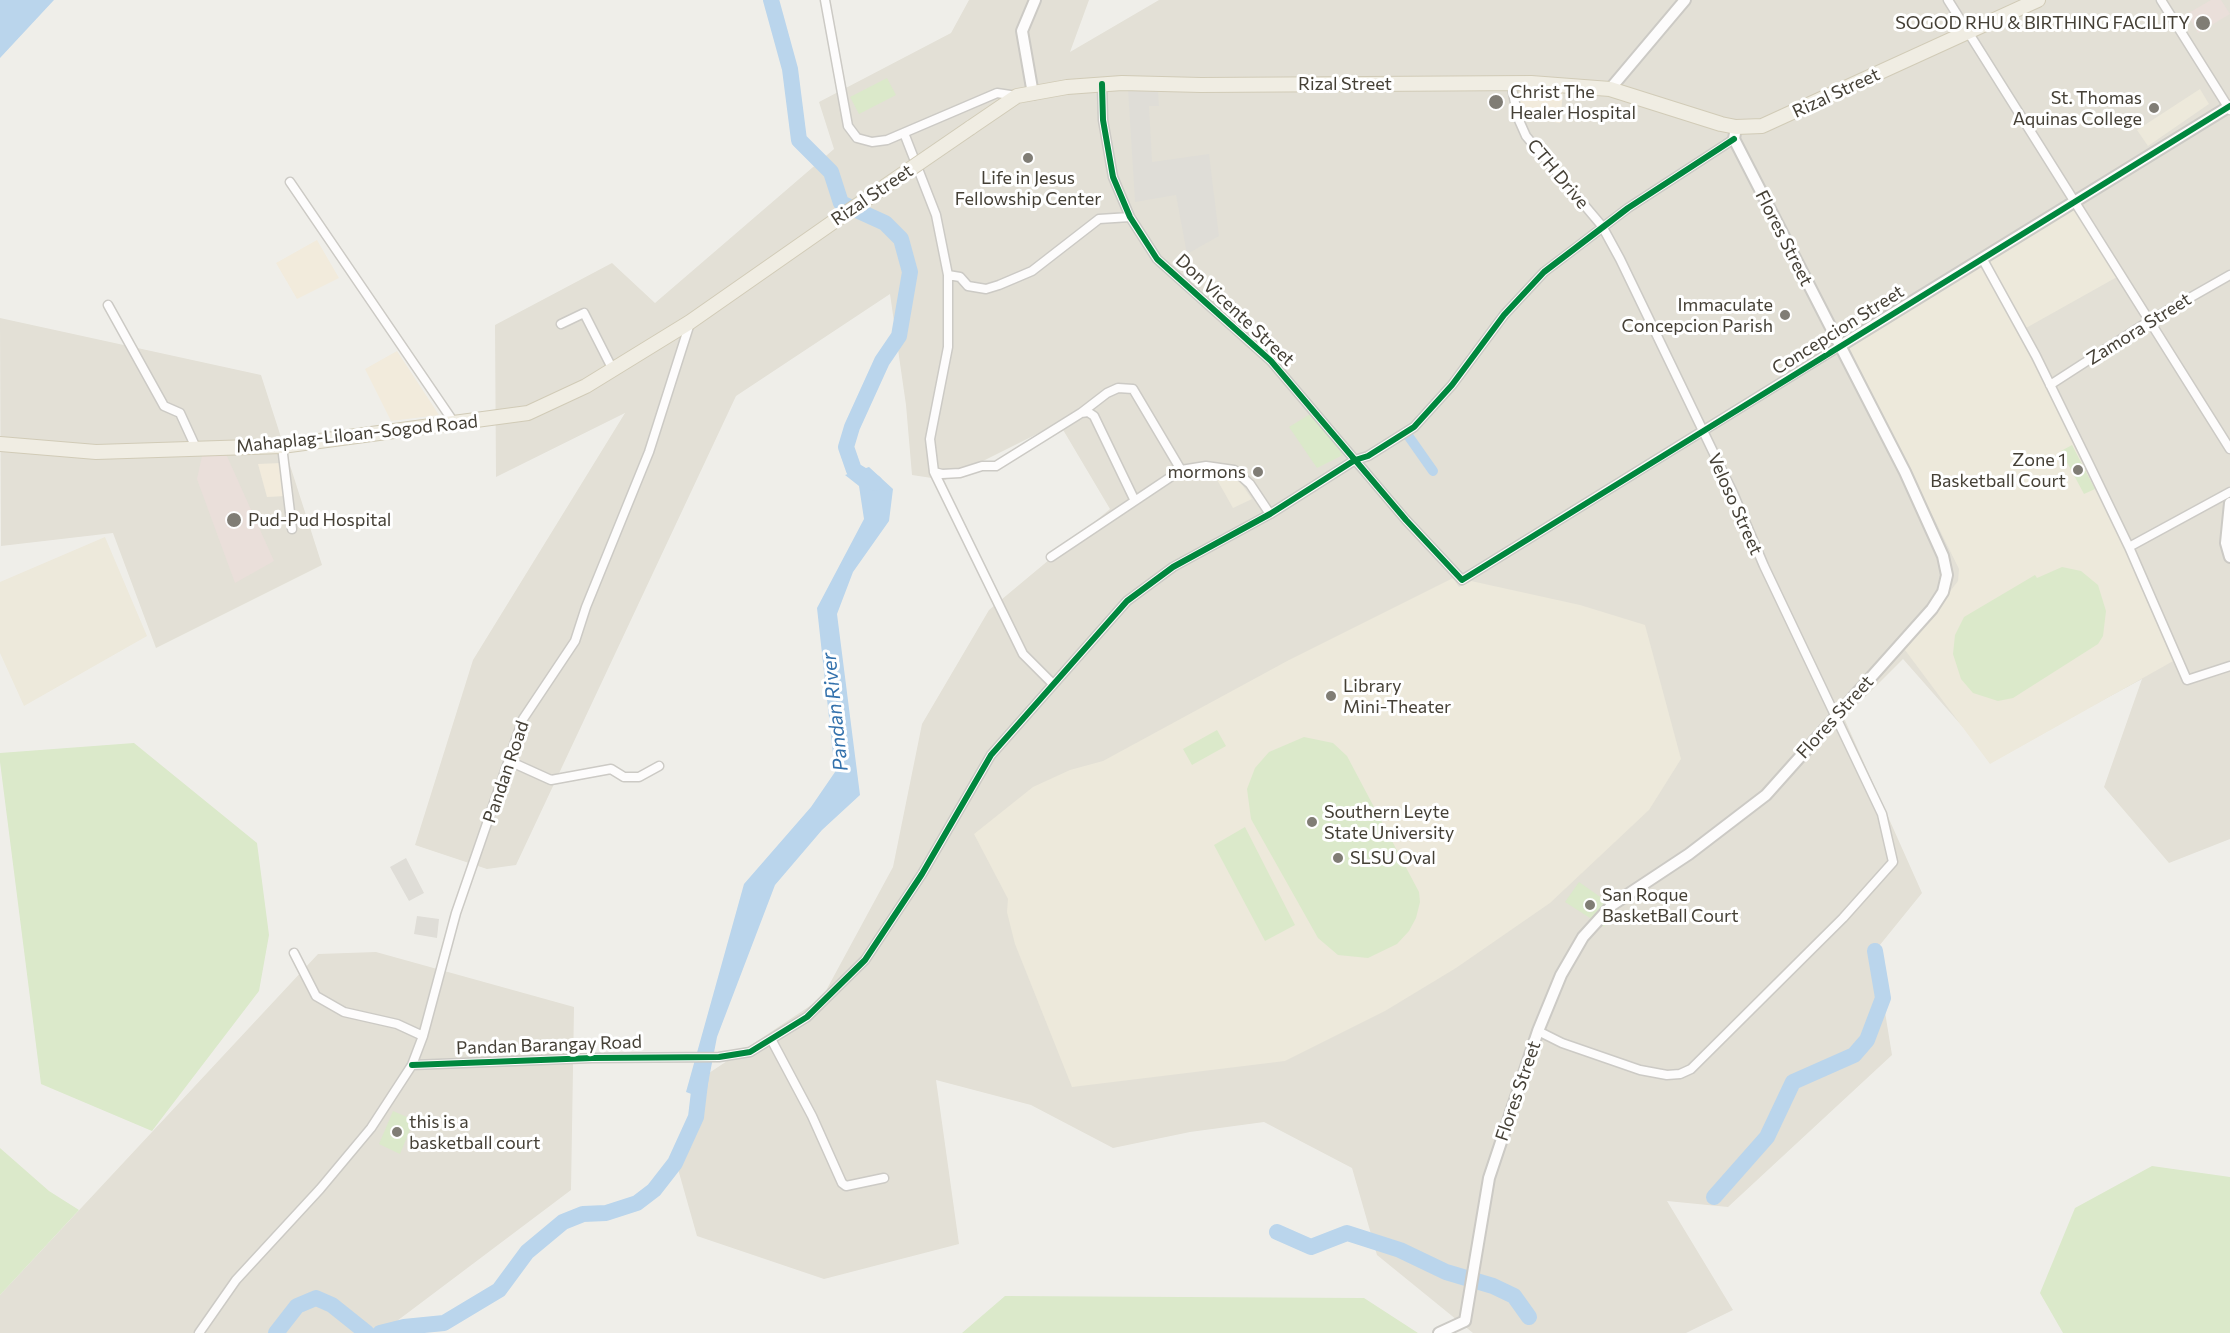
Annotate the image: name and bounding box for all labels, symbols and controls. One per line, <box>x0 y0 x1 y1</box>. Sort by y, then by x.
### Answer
place label: SOGOD RHU & BIRTHING FACILITY <box>1895 12 2190 34</box>
marker: SOGOD RHU & BIRTHING FACILITY <box>2194 14 2212 32</box>
street label: Rizal Street <box>1789 63 1883 123</box>
street label: Rizal Street <box>1298 73 1392 95</box>
place label: Christ The Healer Hospital <box>1510 81 1636 124</box>
place label: St. Thomas Aquinas College <box>2013 87 2142 130</box>
marker: Christ The Healer Hospital <box>1487 93 1505 111</box>
marker: St. Thomas Aquinas College <box>2147 101 2161 115</box>
street label: CTH Drive <box>1523 135 1593 213</box>
marker: Life in Jesus Fellowship Center <box>1021 151 1035 165</box>
street label: Rizal Street <box>827 160 917 230</box>
place label: Life in Jesus Fellowship Center <box>955 167 1101 210</box>
street label: Flores Street <box>1751 187 1817 289</box>
street label: Don Vicente Street <box>1171 249 1299 371</box>
street label: Concepcion Street <box>1768 281 1908 379</box>
street label: Zamora Street <box>2083 288 2195 370</box>
place label: Immaculate Concepcion Parish <box>1621 294 1773 336</box>
marker: Immaculate Concepcion Parish <box>1778 308 1792 322</box>
street label: Mahaplag-Liloan-Sogod Road <box>235 411 479 457</box>
place label: Zone 1 Basketball Court <box>1930 449 2066 492</box>
street label: Veloso Street <box>1703 450 1767 558</box>
place label: mormons <box>1167 461 1246 483</box>
marker: Zone 1 Basketball Court <box>2071 463 2085 477</box>
marker: mormons <box>1251 465 1265 479</box>
place label: Pud-Pud Hospital <box>248 509 391 531</box>
marker: Pud-Pud Hospital <box>225 511 243 529</box>
water label: Pandan River <box>817 652 853 772</box>
street label: Flores Street <box>1792 671 1878 763</box>
place label: Library Mini-Theater <box>1343 675 1451 718</box>
marker: Library Mini-Theater <box>1324 689 1338 703</box>
street label: Pandan Road <box>478 718 534 826</box>
place label: Southern Leyte State University <box>1324 801 1454 844</box>
marker: Southern Leyte State University <box>1305 815 1319 829</box>
place label: SLSU Oval <box>1350 847 1436 869</box>
marker: SLSU Oval <box>1331 851 1345 865</box>
place label: San Roque BasketBall Court <box>1602 884 1739 926</box>
marker: San Roque BasketBall Court <box>1583 898 1597 912</box>
street label: Pandan Barangay Road <box>456 1031 642 1059</box>
street label: Flores Street <box>1491 1038 1545 1144</box>
place label: this is a basketball court <box>409 1111 540 1154</box>
marker: this is a basketball court <box>390 1125 404 1139</box>

